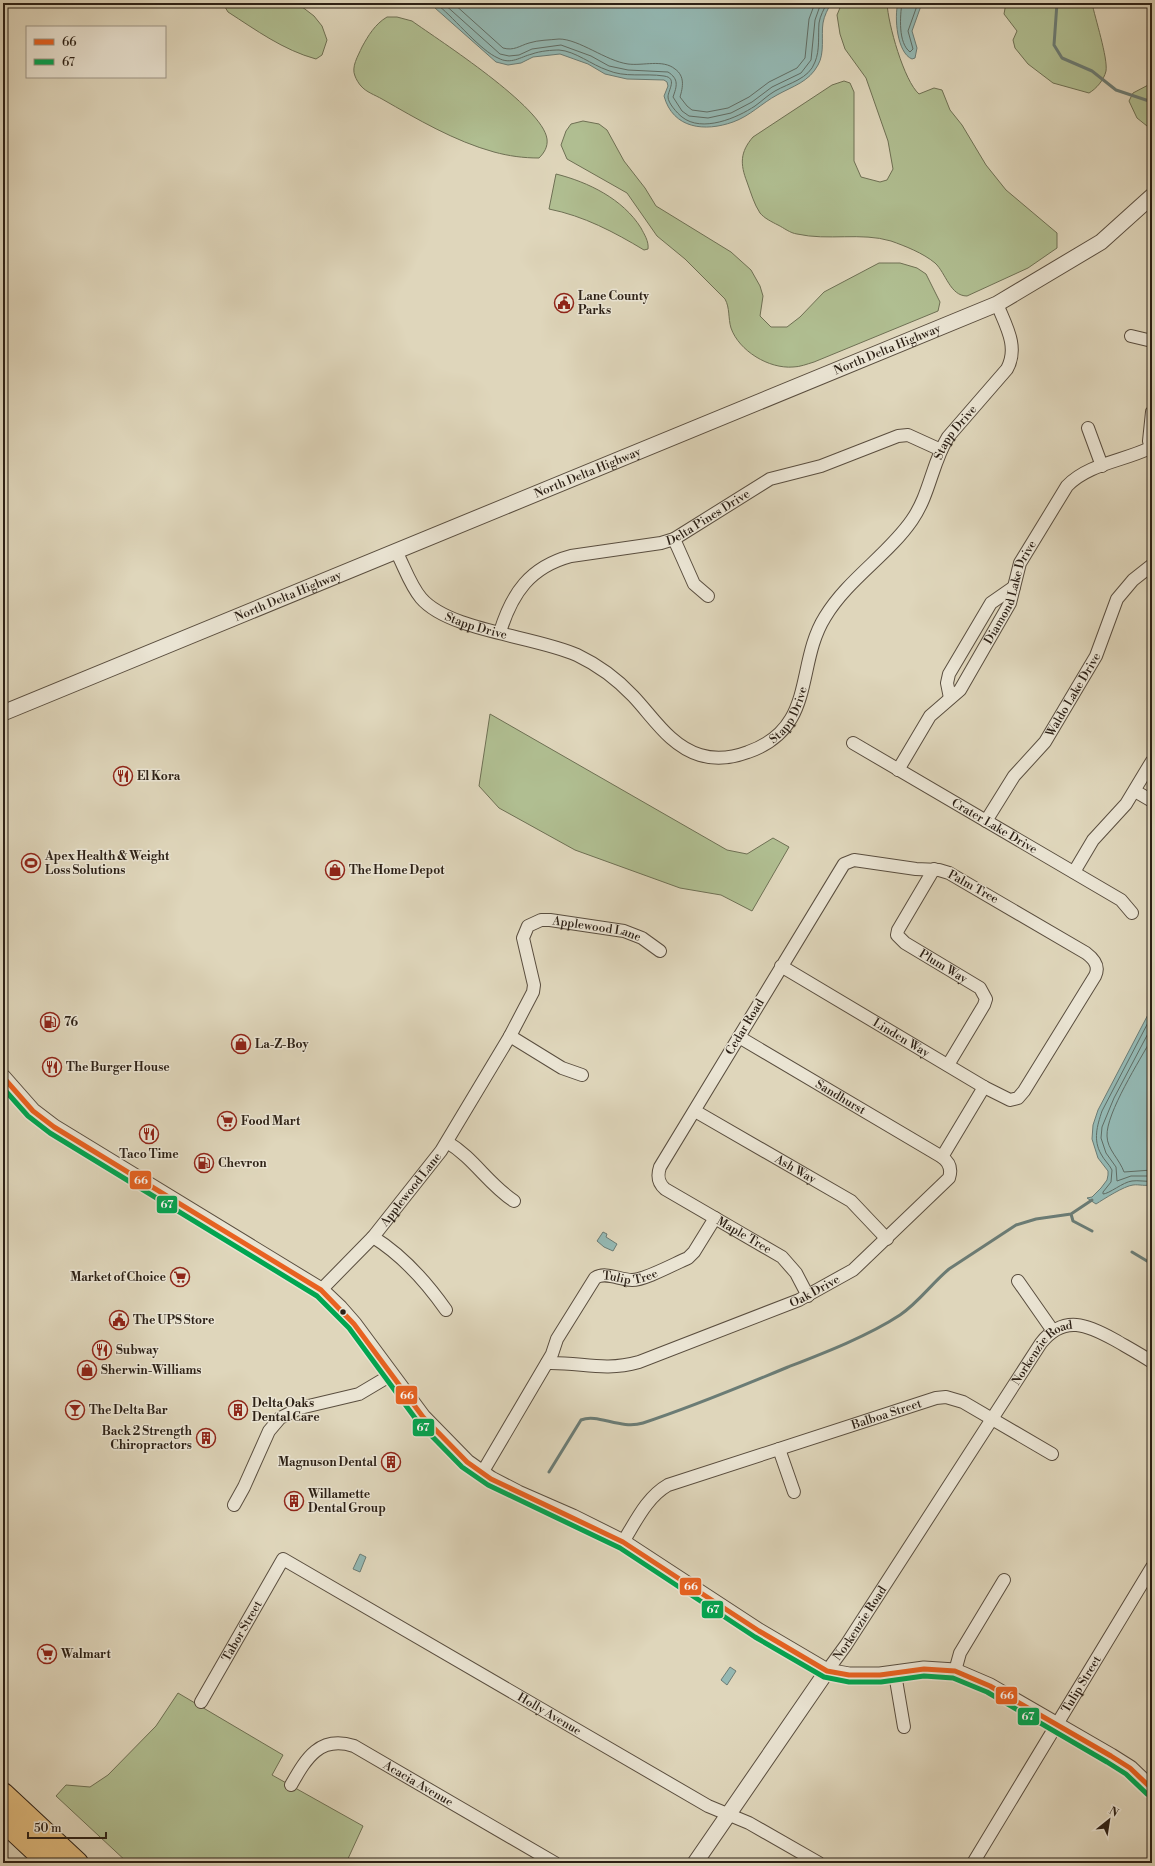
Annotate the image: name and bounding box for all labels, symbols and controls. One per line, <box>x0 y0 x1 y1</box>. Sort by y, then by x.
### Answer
legend <box>26 26 166 78</box>
text: 66 <box>62 35 77 50</box>
text: 67 <box>62 55 75 70</box>
place label: Lane County Parks <box>578 289 650 318</box>
public building icon: Lane County Parks <box>553 292 575 314</box>
street label: North Delta Highway <box>831 321 943 378</box>
street label: Stapp Drive <box>931 402 980 462</box>
street label: North Delta Highway <box>532 444 643 501</box>
street label: Delta Pines Drive <box>664 486 752 548</box>
street label: Diamond Lake Drive <box>981 538 1040 647</box>
street label: North Delta Highway <box>232 567 344 624</box>
street label: Stapp Drive <box>442 609 509 642</box>
street label: Waldo Lake Drive <box>1042 650 1104 740</box>
street label: Stapp Drive <box>766 685 810 747</box>
restaurant icon: El Kora <box>112 765 134 787</box>
place label: El Kora <box>137 769 181 784</box>
street label: Crater Lake Drive <box>949 795 1040 857</box>
place label: Apex Health & Weight Loss Solutions <box>44 849 170 878</box>
sports icon: Apex Health & Weight Loss Solutions <box>20 852 42 874</box>
shop icon: The Home Depot <box>324 859 346 881</box>
place label: The Home Depot <box>349 863 445 878</box>
street label: Palm Tree <box>945 867 1001 907</box>
street label: Applewood Lane <box>551 913 643 944</box>
street label: Plum Way <box>917 946 970 986</box>
street label: Cedar Road <box>722 996 768 1058</box>
fuel station icon: 76 <box>39 1011 61 1033</box>
place label: 76 <box>64 1015 79 1030</box>
street label: Linden Way <box>870 1015 933 1060</box>
shop icon: La-Z-Boy <box>230 1033 252 1055</box>
place label: La-Z-Boy <box>255 1037 309 1052</box>
restaurant icon: The Burger House <box>41 1056 63 1078</box>
place label: The Burger House <box>66 1060 170 1075</box>
street label: Sandhurst <box>813 1076 869 1118</box>
supermarket icon: Food Mart <box>216 1110 238 1132</box>
place label: Food Mart <box>241 1114 301 1129</box>
restaurant icon: Taco Time <box>138 1123 160 1145</box>
place label: Taco Time <box>119 1147 179 1162</box>
street label: Applewood Lane <box>376 1149 444 1230</box>
street label: Ash Way <box>771 1151 819 1187</box>
fuel station icon: Chevron <box>193 1152 215 1174</box>
place label: Chevron <box>218 1156 267 1171</box>
line badge: 66 <box>129 1170 152 1190</box>
text: 66 <box>134 1174 148 1188</box>
line badge: 67 <box>156 1195 178 1214</box>
text: 67 <box>161 1198 174 1212</box>
street label: Maple Tree <box>714 1213 774 1257</box>
street label: Tulip Tree <box>602 1265 660 1288</box>
supermarket icon: Market of Choice <box>169 1266 191 1288</box>
place label: Market of Choice <box>70 1270 167 1285</box>
street label: Oak Drive <box>787 1271 842 1310</box>
unlabelled marker <box>338 1307 348 1317</box>
public building icon: The UPS Store <box>108 1309 130 1331</box>
place label: The UPS Store <box>133 1313 215 1328</box>
street label: Norkenzie Road <box>1008 1317 1073 1388</box>
restaurant icon: Subway <box>91 1339 113 1361</box>
place label: Subway <box>116 1343 160 1358</box>
shop icon: Sherwin-Williams <box>76 1359 98 1381</box>
place label: Sherwin-Williams <box>101 1363 201 1378</box>
line badge: 66 <box>395 1385 418 1405</box>
text: 66 <box>400 1389 414 1403</box>
place label: Delta Oaks Dental Care <box>252 1396 320 1425</box>
street label: Balboa Street <box>848 1396 924 1433</box>
bar icon: The Delta Bar <box>64 1399 86 1421</box>
building icon: Delta Oaks Dental Care <box>227 1399 249 1421</box>
place label: The Delta Bar <box>89 1403 168 1418</box>
line badge: 67 <box>412 1418 435 1437</box>
text: 67 <box>417 1421 430 1435</box>
place label: Back 2 Strength Chiropractors <box>102 1424 193 1453</box>
building icon: Back 2 Strength Chiropractors <box>195 1427 217 1449</box>
building icon: Magnuson Dental <box>380 1451 402 1473</box>
place label: Magnuson Dental <box>278 1455 377 1470</box>
place label: Willamette Dental Group <box>307 1487 386 1516</box>
building icon: Willamette Dental Group <box>283 1490 305 1512</box>
line badge: 66 <box>679 1577 702 1596</box>
text: 66 <box>684 1580 698 1594</box>
street label: Norkenzie Road <box>830 1583 890 1663</box>
street label: Tabor Street <box>218 1597 266 1664</box>
line badge: 67 <box>701 1600 724 1619</box>
text: 67 <box>707 1603 720 1617</box>
supermarket icon: Walmart <box>36 1643 58 1665</box>
place label: Walmart <box>60 1647 111 1662</box>
street label: Tulip Street <box>1058 1652 1104 1715</box>
line badge: 66 <box>995 1686 1018 1705</box>
street label: Holly Avenue <box>515 1689 584 1738</box>
text: 66 <box>1000 1689 1014 1703</box>
line badge: 67 <box>1017 1707 1040 1726</box>
text: 67 <box>1022 1710 1035 1724</box>
street label: Acacia Avenue <box>380 1757 456 1810</box>
north arrow <box>1089 1800 1129 1840</box>
text: N <box>1106 1804 1121 1821</box>
scale bar <box>28 1814 106 1840</box>
text: 50 m <box>34 1821 62 1836</box>

